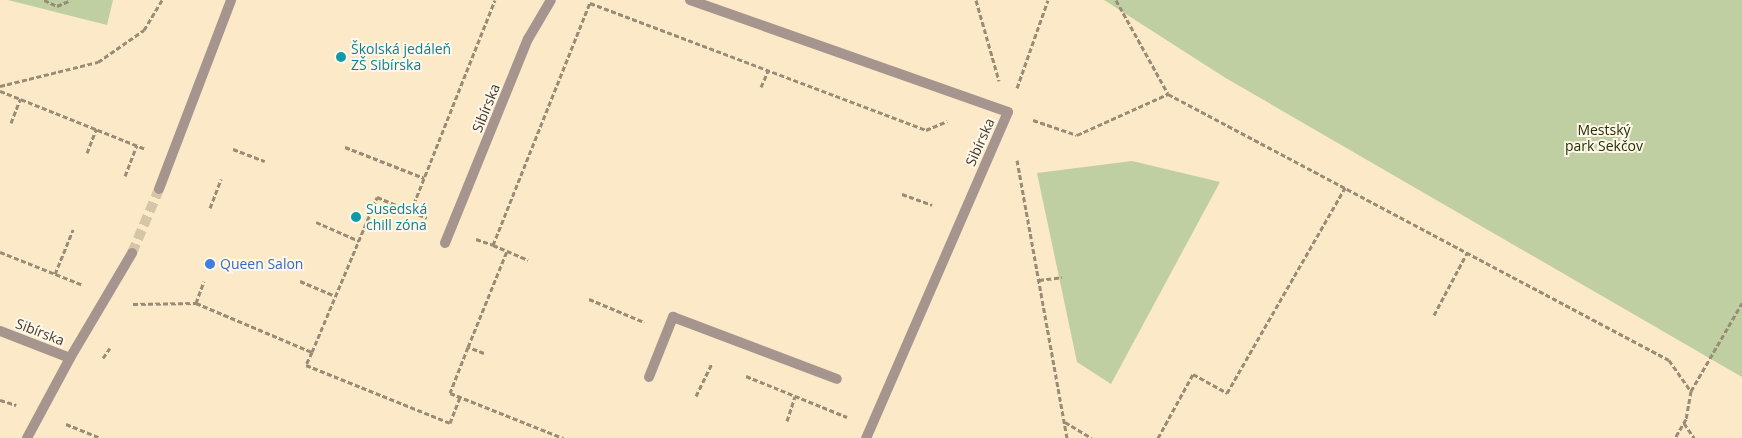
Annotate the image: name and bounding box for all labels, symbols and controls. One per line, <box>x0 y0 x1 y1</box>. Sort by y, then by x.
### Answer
place label: Školská jedáleň ZŠ Sibírska <box>351 41 451 74</box>
marker: Školská jedáleň ZŠ Sibírska <box>335 51 347 63</box>
street label: Sibírska <box>469 81 503 135</box>
street label: Sibírska <box>962 115 998 169</box>
park label: Mestský park Sekčov <box>1565 122 1643 154</box>
place label: Susedská chill zóna <box>366 201 427 233</box>
marker: Susedská chill zóna <box>350 211 362 223</box>
place label: Queen Salon <box>220 256 303 272</box>
marker: Queen Salon <box>204 258 216 270</box>
street label: Sibírska <box>13 315 67 349</box>

